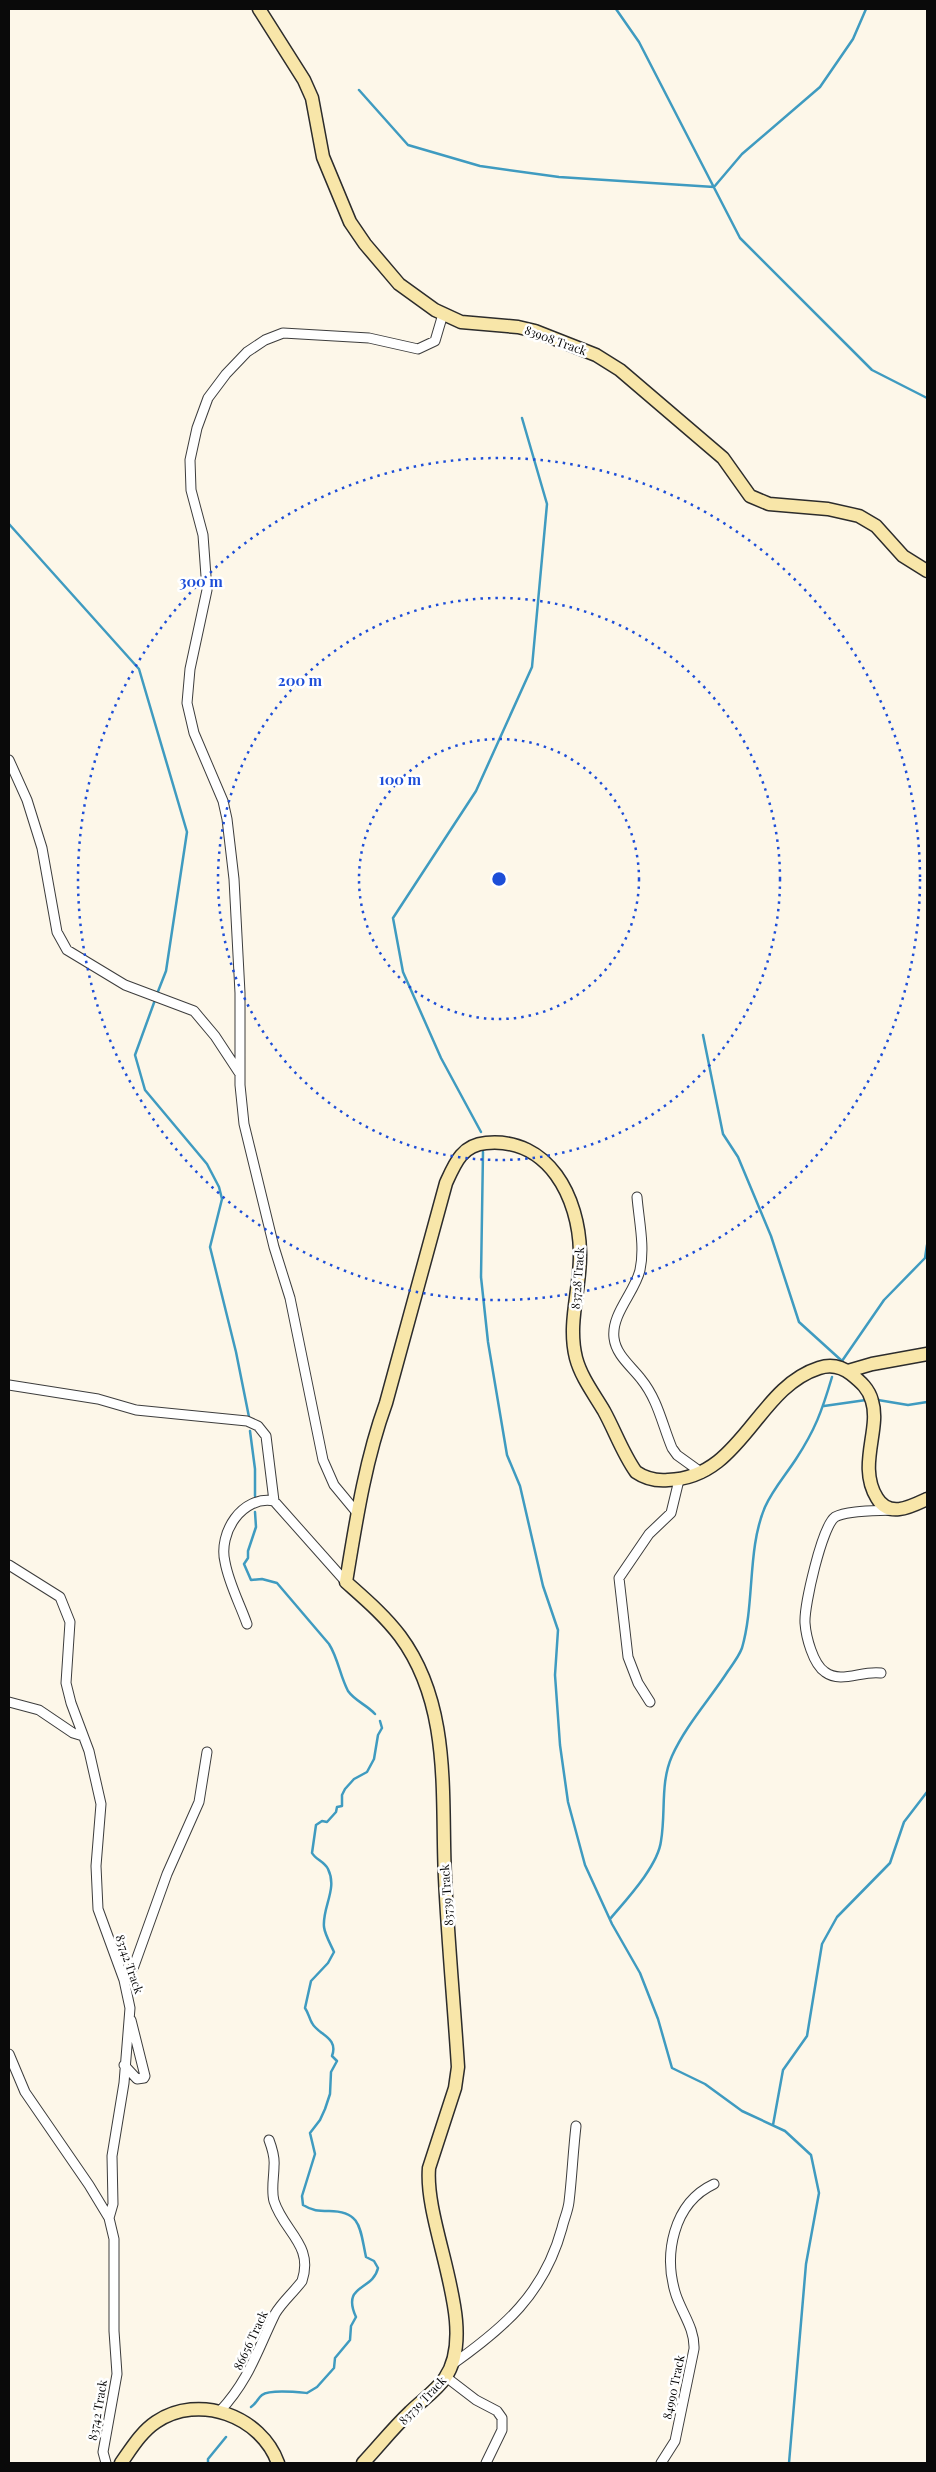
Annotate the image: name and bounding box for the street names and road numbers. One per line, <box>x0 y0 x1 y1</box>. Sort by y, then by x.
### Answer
street label: 83908 Track <box>523 321 590 359</box>
street label: 83728 Track <box>567 1246 587 1310</box>
street label: 83739 Track <box>436 1863 456 1926</box>
street label: 83742 Track <box>112 1932 148 1996</box>
street label: 86656 Track <box>229 2307 271 2372</box>
street label: 84990 Track <box>658 2353 688 2421</box>
street label: 83739 Track <box>395 2372 450 2428</box>
street label: 83742 Track <box>84 2378 110 2442</box>

